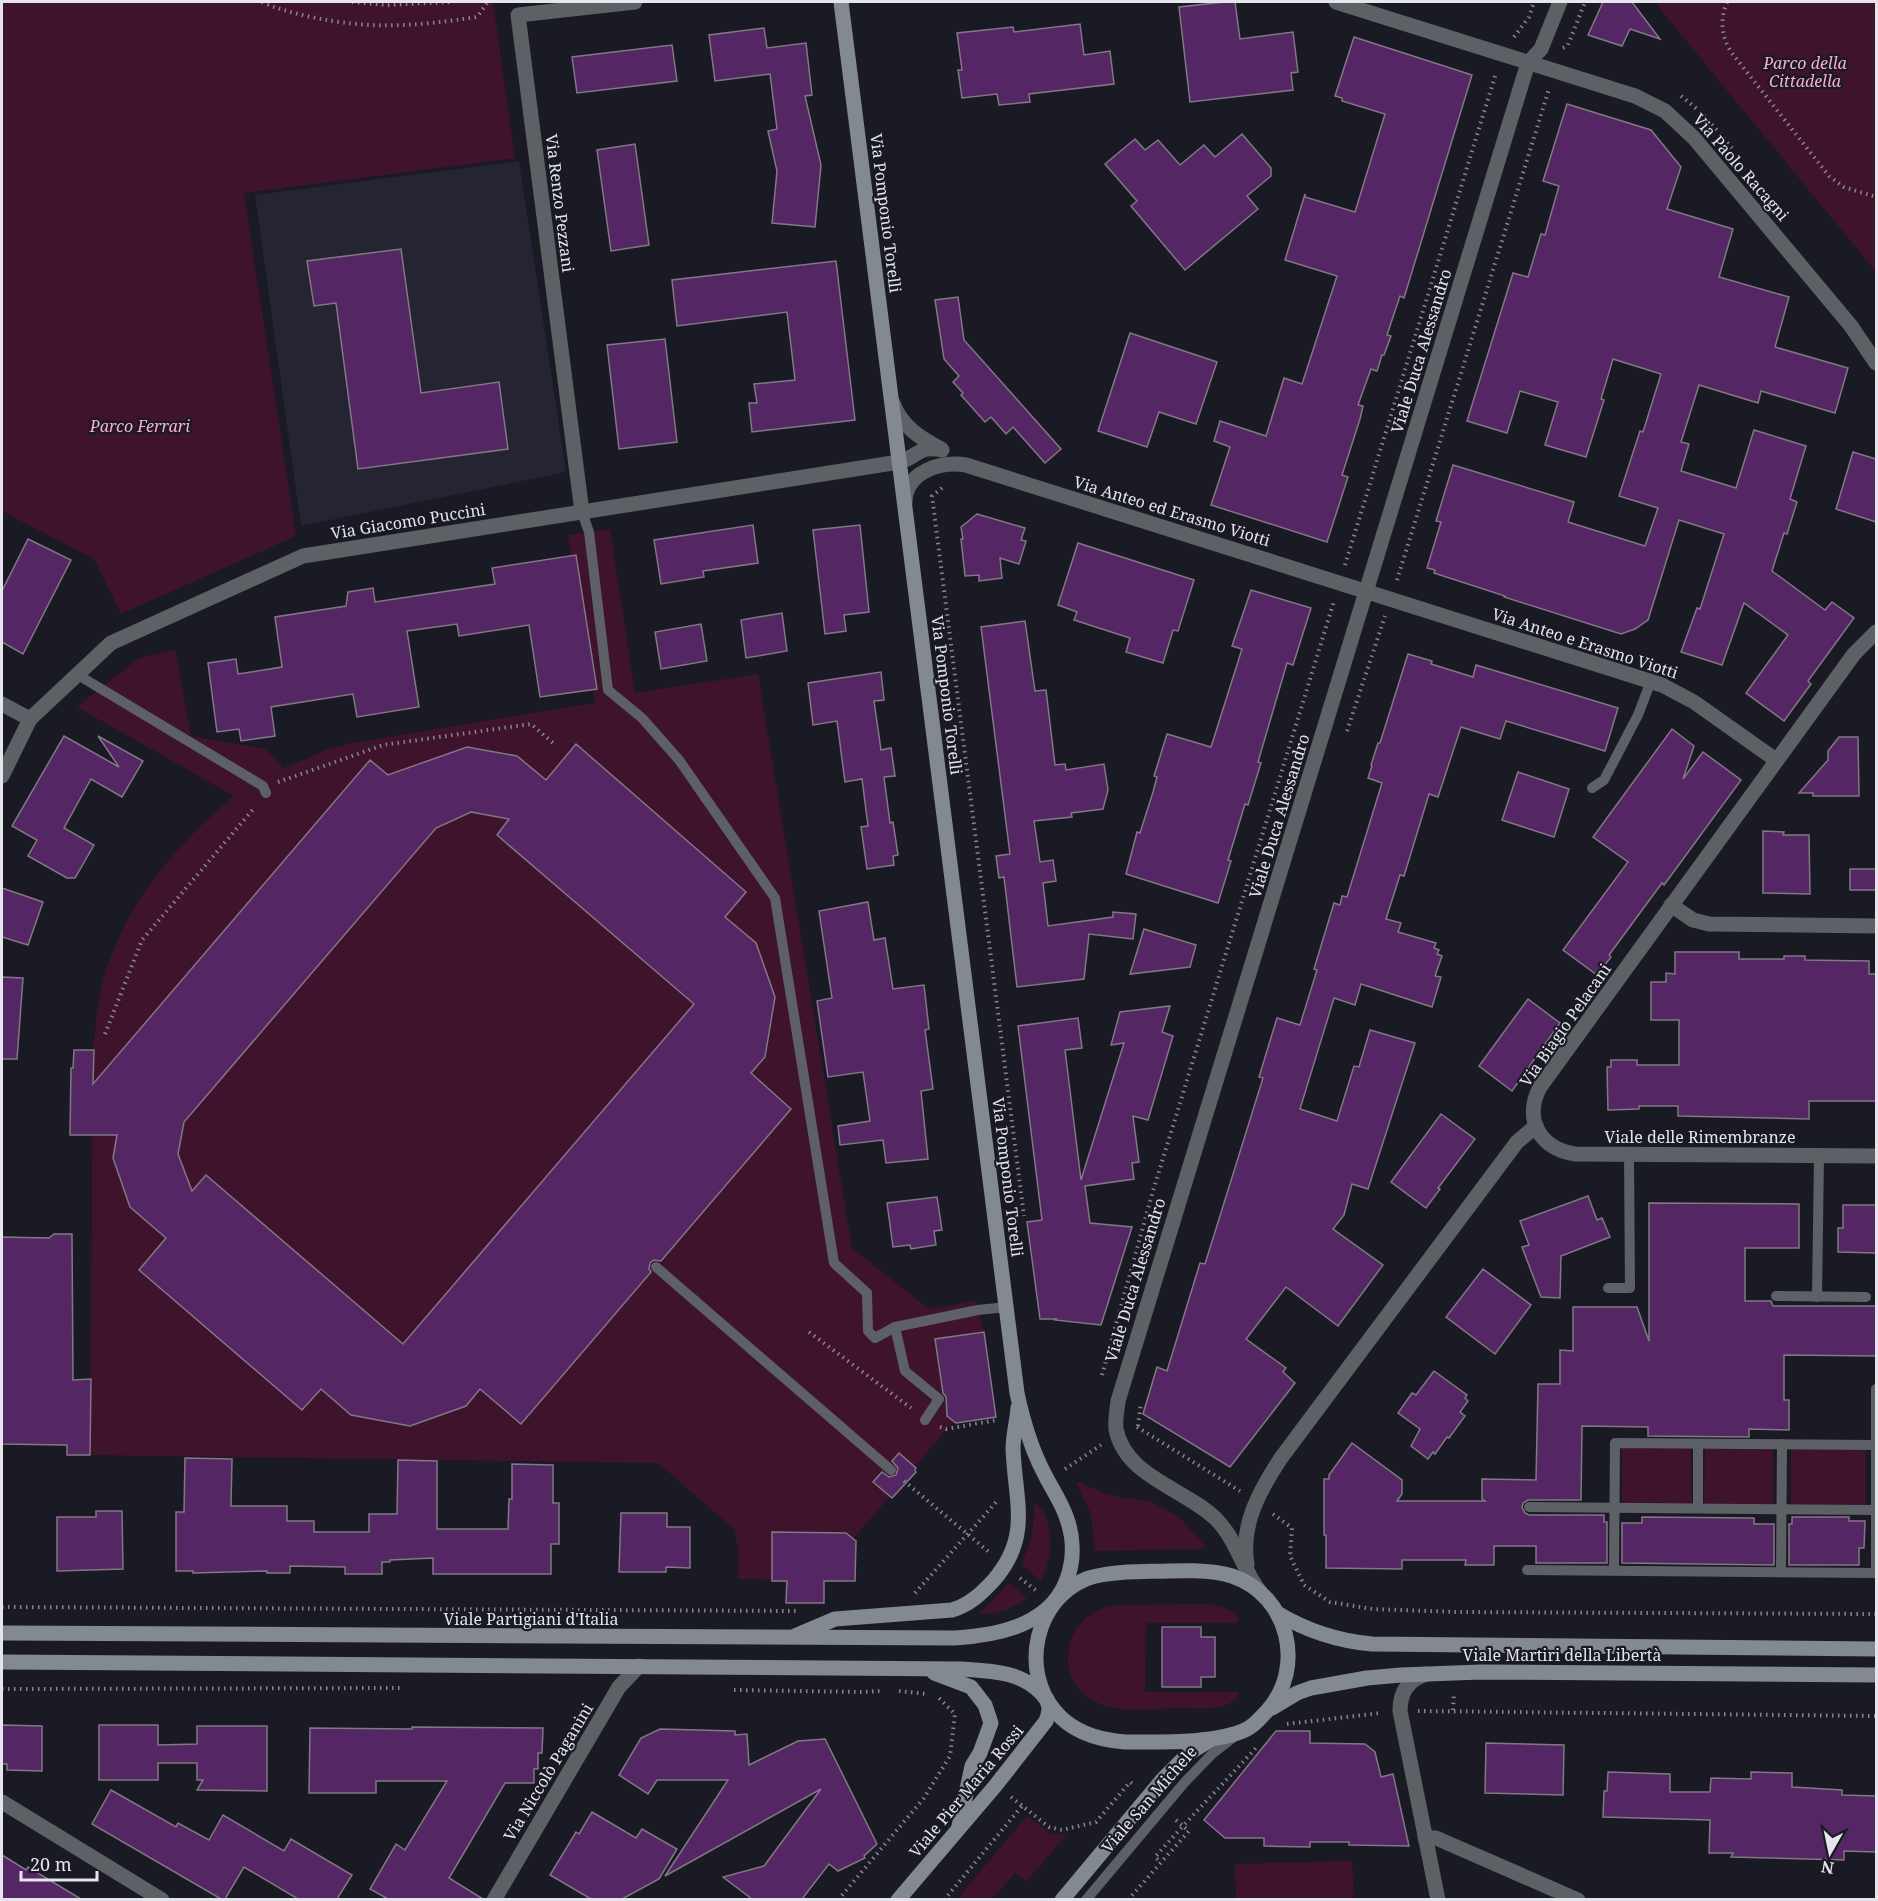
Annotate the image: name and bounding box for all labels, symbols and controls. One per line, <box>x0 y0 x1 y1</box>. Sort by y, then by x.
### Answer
park label: Parco della Cittadella <box>1762 52 1848 92</box>
street label: Via Paolo Racagni <box>1688 109 1794 225</box>
street label: Via Pomponio Torelli <box>865 132 907 294</box>
street label: Via Renzo Pezzani <box>541 133 579 273</box>
street label: Viale Duca Alessandro <box>1386 266 1456 436</box>
park label: Parco Ferrari <box>89 415 190 437</box>
street label: Via Anteo ed Erasmo Viotti <box>1071 471 1273 551</box>
street label: Via Giacomo Puccini <box>329 498 487 544</box>
street label: Via Anteo e Erasmo Viotti <box>1489 602 1681 684</box>
street label: Via Pomponio Torelli <box>926 614 968 776</box>
street label: Viale Duca Alessandro <box>1244 731 1314 901</box>
street label: Via Biagio Pelacani <box>1514 959 1616 1091</box>
street label: Via Pomponio Torelli <box>987 1096 1029 1258</box>
street label: Viale delle Rimembranze <box>1604 1126 1796 1148</box>
street label: Viale Duca Alessandro <box>1100 1195 1170 1365</box>
street label: Viale Partigiani d'Italia <box>444 1608 618 1630</box>
street label: Viale Martiri della Libertà <box>1463 1644 1661 1666</box>
street label: Via Niccolò Paganini <box>498 1699 598 1845</box>
street label: Viale Pier Maria Rossi <box>904 1720 1028 1862</box>
street label: Viale San Michele <box>1096 1741 1202 1857</box>
north arrow <box>1800 1823 1860 1883</box>
scale bar <box>21 1844 98 1882</box>
text: 20 m <box>30 1852 72 1876</box>
text: N <box>1819 1856 1836 1880</box>

